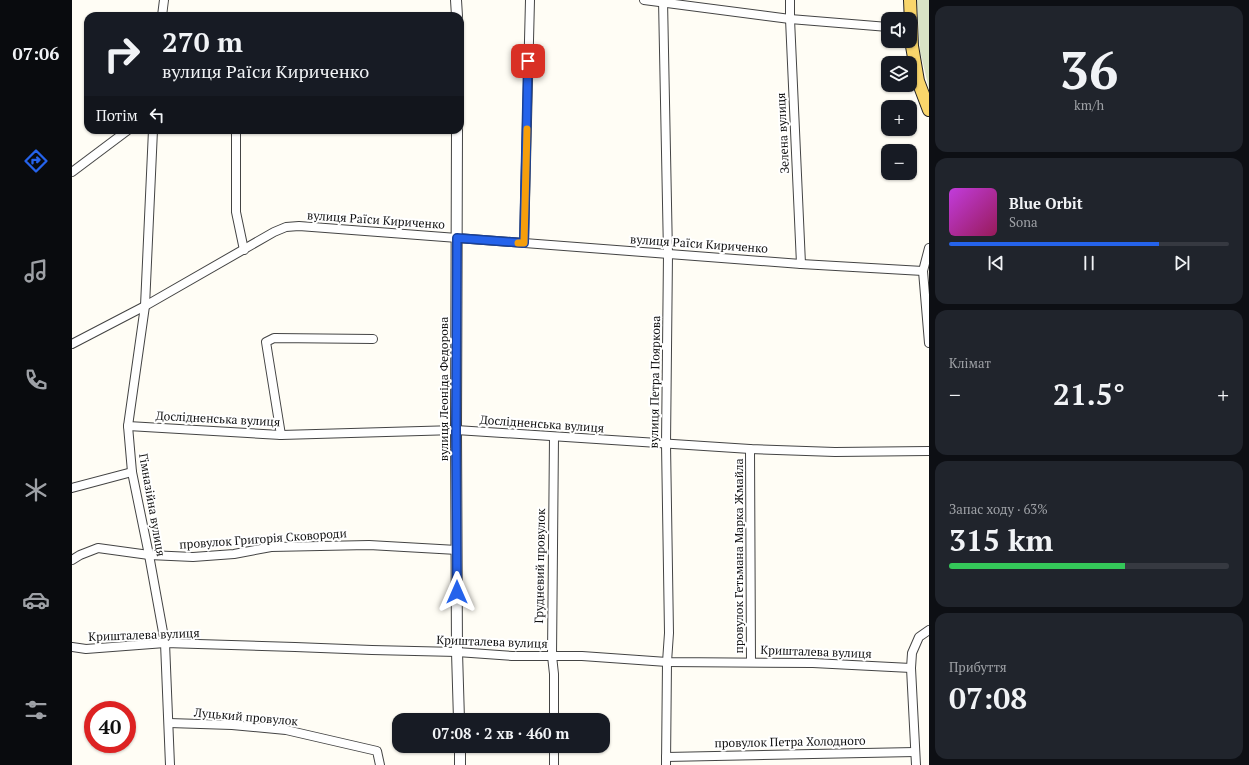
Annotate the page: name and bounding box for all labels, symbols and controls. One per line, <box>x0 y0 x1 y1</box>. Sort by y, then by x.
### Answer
map controls <box>881 12 917 180</box>
button: sound <box>881 12 917 48</box>
text: 270 m <box>162 23 243 60</box>
icon: right <box>96 28 148 80</box>
text: 36 <box>1060 35 1118 104</box>
text: 07:06 <box>13 41 59 65</box>
pin <box>511 44 545 78</box>
icon: arrive <box>517 50 539 72</box>
button: layers <box>881 56 917 92</box>
text: вулиця Раїси Кириченко <box>162 59 369 83</box>
street label: Зелена вулиця <box>773 92 792 174</box>
text: km/h <box>1074 96 1104 114</box>
button: + <box>881 100 917 136</box>
icon: left <box>146 104 168 126</box>
text: Потім <box>96 105 138 125</box>
button: − <box>881 144 917 180</box>
icon: directions <box>22 147 50 175</box>
text: Blue Orbit <box>1009 193 1083 213</box>
street label: вулиця Раїси Кириченко <box>307 207 446 232</box>
text: Sona <box>1009 213 1037 231</box>
street label: вулиця Раїси Кириченко <box>630 231 769 256</box>
icon: previous <box>985 252 1007 274</box>
icon: pause <box>1078 252 1100 274</box>
icon: next <box>1171 252 1193 274</box>
icon: music <box>22 257 50 285</box>
street label: вулиця Петра Пояркова <box>646 316 663 448</box>
street label: вулиця Леоніда Федорова <box>436 317 451 461</box>
text: Клімат <box>949 354 991 372</box>
icon: phone <box>22 366 50 394</box>
text: 21.5° <box>1053 374 1125 414</box>
text: − <box>949 380 961 409</box>
text: + <box>1217 380 1229 409</box>
street label: Дослідненська вулиця <box>155 408 281 429</box>
street label: Дослідненська вулиця <box>479 412 605 435</box>
street label: Гімназійна вулиця <box>136 452 169 558</box>
street label: провулок Гетьмана Марка Жмайла <box>731 458 746 654</box>
icon: climate <box>22 476 50 504</box>
text: Запас ходу · 63% <box>949 500 1048 518</box>
street label: Грудневий провулок <box>531 508 548 624</box>
text: 315 km <box>949 520 1053 560</box>
street label: провулок Григорія Сковороди <box>179 525 347 552</box>
position arrow <box>436 571 478 613</box>
icon: car <box>22 586 50 614</box>
street label: Кришталева вулиця <box>88 625 200 644</box>
street label: Кришталева вулиця <box>436 632 548 651</box>
street label: Кришталева вулиця <box>760 642 872 661</box>
text: Прибуття <box>949 658 1007 676</box>
text: 07:08 <box>949 678 1027 718</box>
icon: filters <box>22 696 50 724</box>
speed limit sign: 40 <box>84 701 136 753</box>
street label: Луцький провулок <box>193 704 299 729</box>
text: 07:08 · 2 хв · 460 m <box>433 723 569 743</box>
street label: провулок Петра Холодного <box>714 733 866 750</box>

